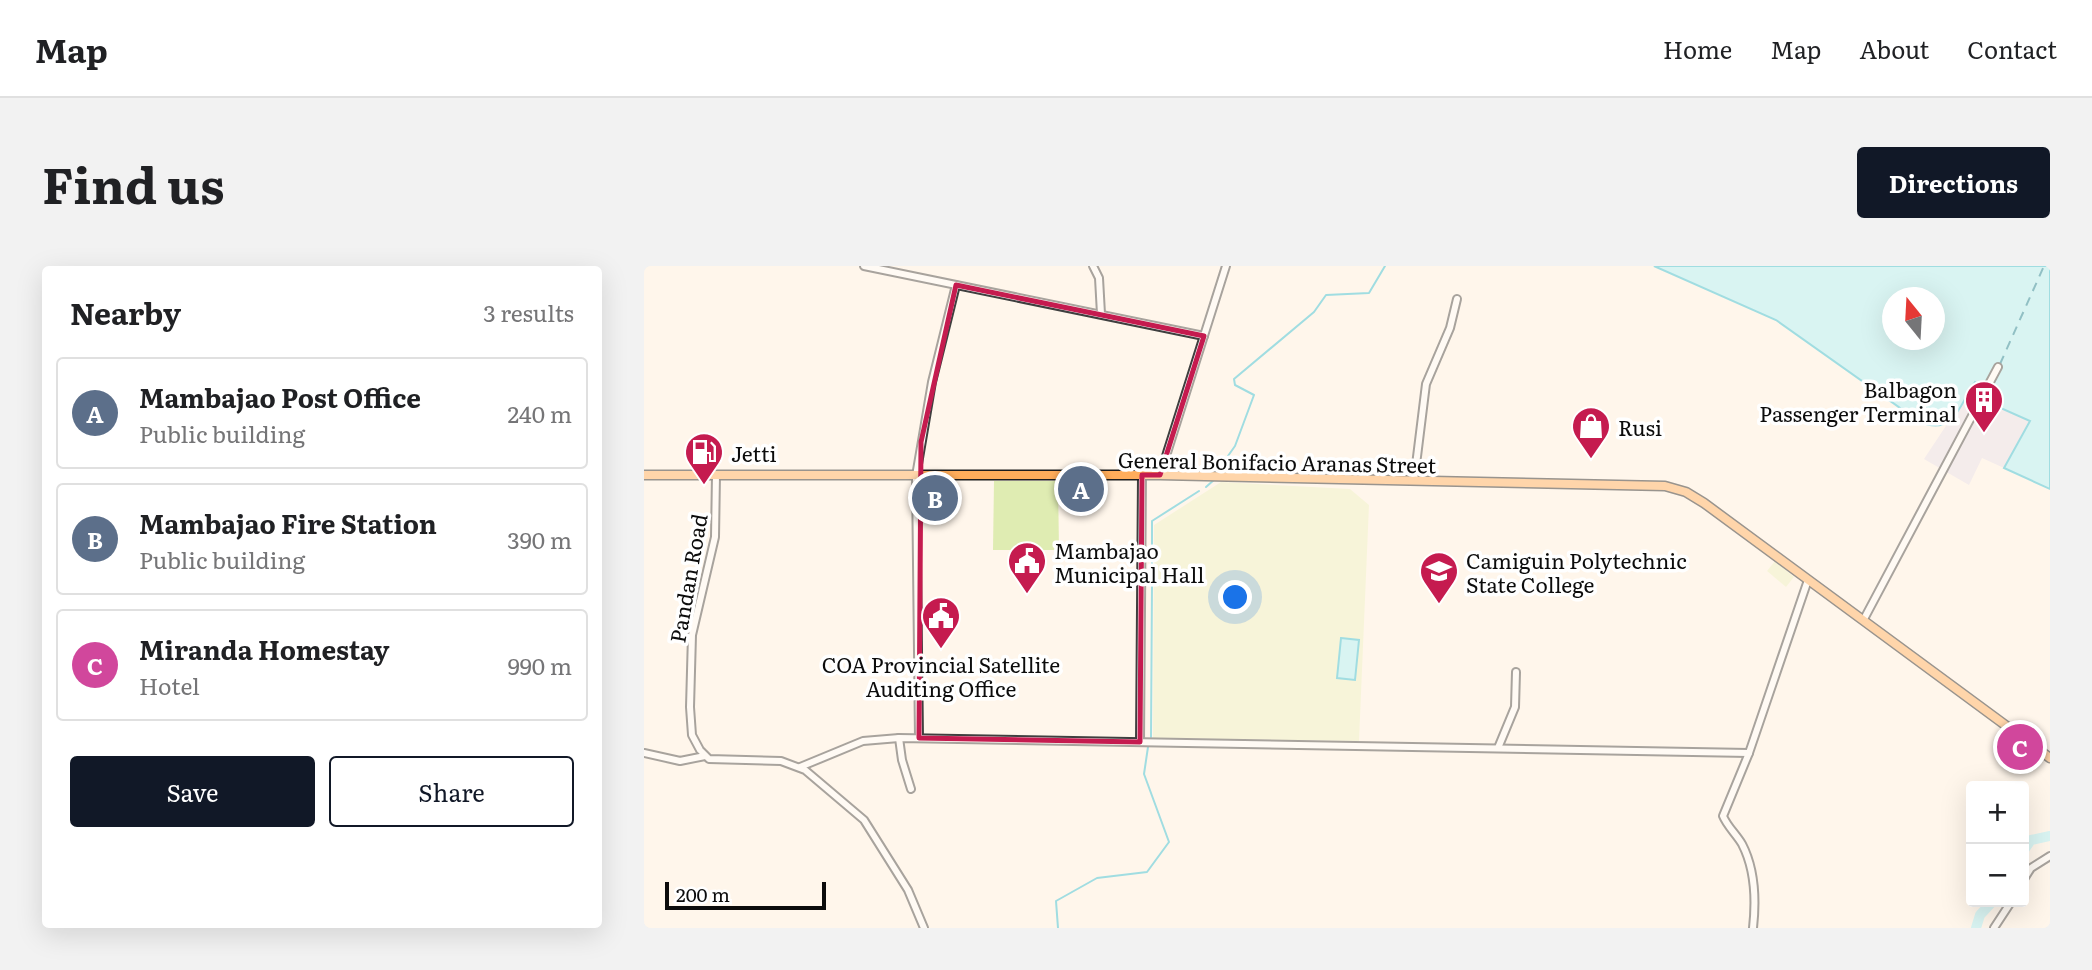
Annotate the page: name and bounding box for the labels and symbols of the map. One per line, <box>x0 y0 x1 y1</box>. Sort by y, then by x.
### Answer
north arrow <box>1882 287 1945 350</box>
place label: Balbagon Passenger Terminal <box>1759 373 1957 428</box>
building icon: Balbagon Passenger Terminal <box>1963 379 2005 434</box>
shop icon: Rusi <box>1570 405 1612 460</box>
place label: Rusi <box>1618 411 1662 442</box>
fuel station icon: Jetti <box>683 431 725 486</box>
place label: Jetti <box>731 437 776 468</box>
street label: General Bonifacio Aranas Street <box>1118 443 1437 479</box>
pin: A <box>1058 463 1104 515</box>
pin: B <box>912 472 958 524</box>
street label: Pandan Road <box>660 511 714 645</box>
place label: Mambajao Municipal Hall <box>1054 534 1204 589</box>
public building icon: Mambajao Municipal Hall <box>1006 540 1048 595</box>
place label: Camiguin Polytechnic State College <box>1466 544 1687 599</box>
school or university icon: Camiguin Polytechnic State College <box>1418 550 1460 605</box>
your location <box>1218 580 1252 614</box>
public building icon: COA Provincial Satellite Auditing Office <box>920 595 962 650</box>
place label: COA Provincial Satellite Auditing Office <box>822 648 1060 703</box>
pin: C <box>1997 721 2043 773</box>
scale bar <box>665 879 826 911</box>

